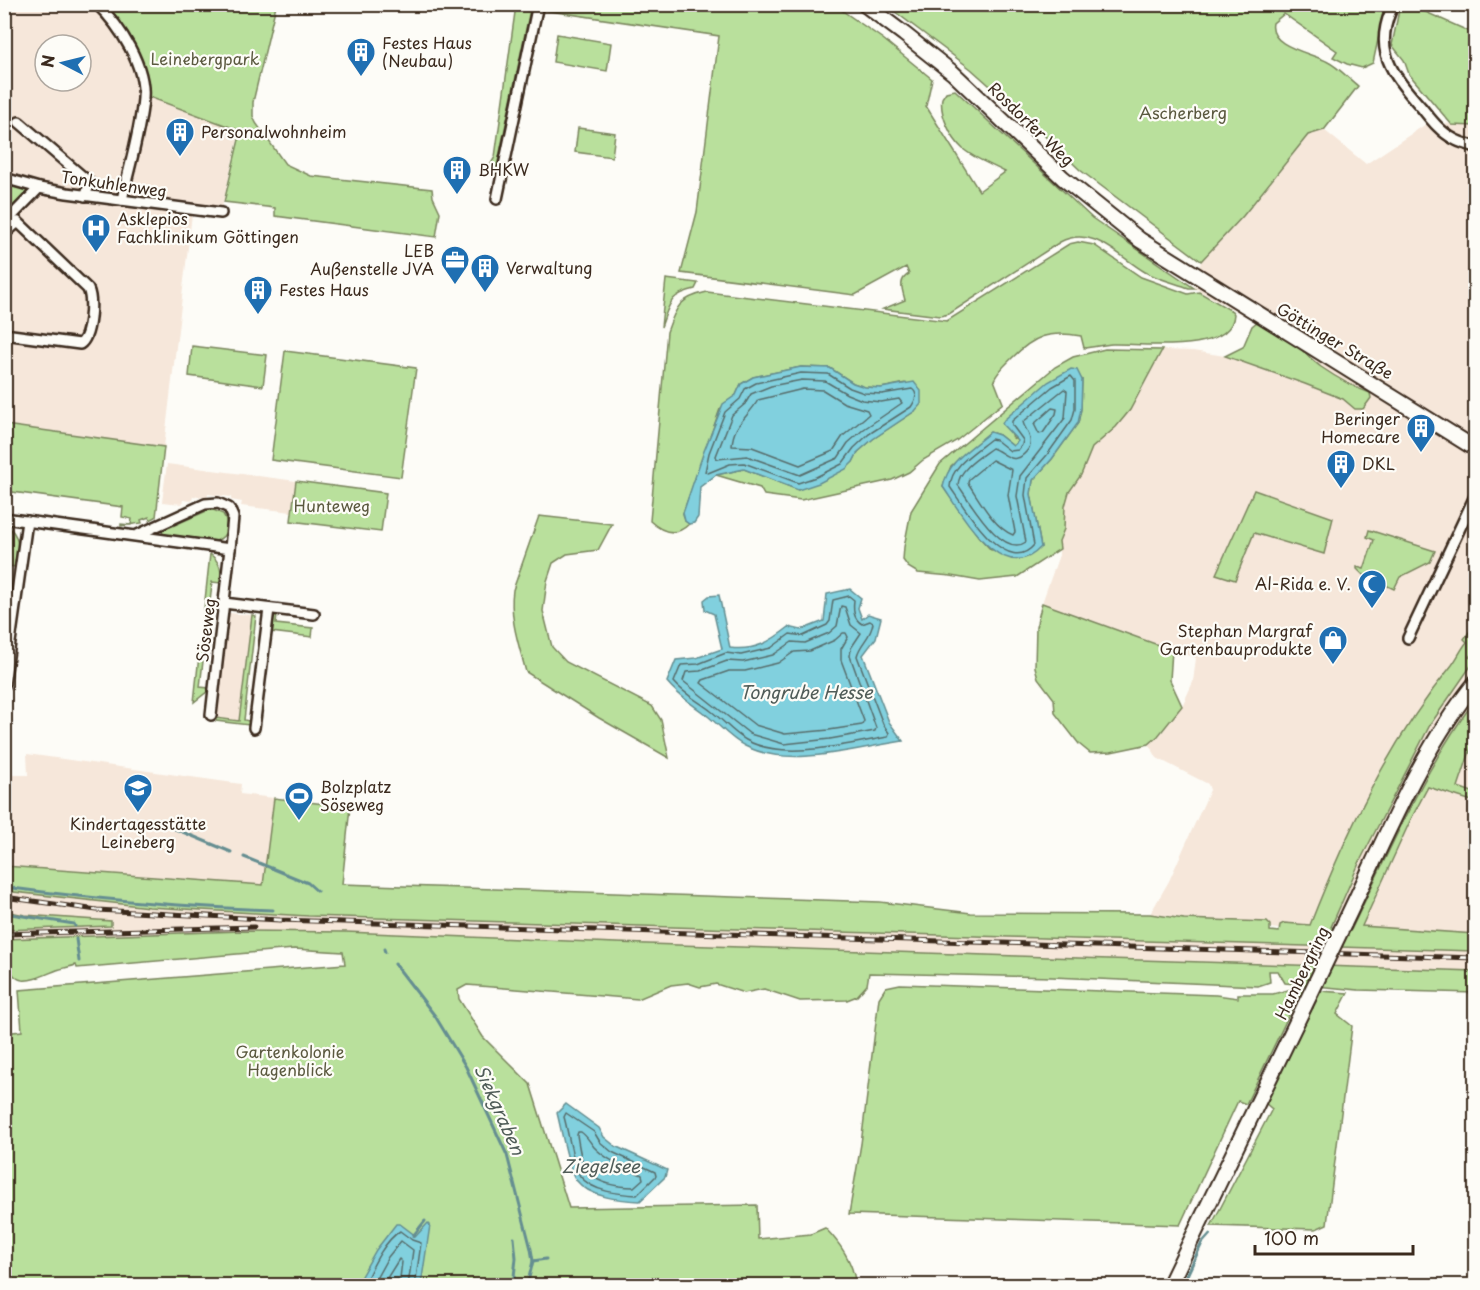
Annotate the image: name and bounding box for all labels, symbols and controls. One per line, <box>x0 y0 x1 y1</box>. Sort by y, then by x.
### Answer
place label: Festes Haus (Neubau) <box>382 30 472 72</box>
north arrow <box>33 33 93 93</box>
building icon: Festes Haus (Neubau) <box>345 36 377 78</box>
park label: Leinebergpark <box>151 46 260 70</box>
text: N <box>34 53 60 69</box>
street label: Rosdorfer Weg <box>983 76 1080 171</box>
park label: Ascherberg <box>1139 100 1227 124</box>
building icon: Personalwohnheim <box>164 116 196 158</box>
place label: Personalwohnheim <box>201 119 347 143</box>
building icon: BHKW <box>441 154 473 196</box>
place label: BHKW <box>478 157 530 181</box>
street label: Tonkuhlenweg <box>60 164 169 202</box>
place label: Asklepios Fachklinikum Göttingen <box>117 206 299 248</box>
hospital icon: Asklepios Fachklinikum Göttingen <box>80 212 112 254</box>
place label: LEB Außenstelle JVA <box>310 238 434 280</box>
office icon: LEB Außenstelle JVA <box>439 244 471 286</box>
building icon: Verwaltung <box>469 252 501 294</box>
place label: Verwaltung <box>506 255 593 279</box>
building icon: Festes Haus <box>242 274 274 316</box>
place label: Festes Haus <box>279 277 369 301</box>
street label: Göttinger Straße <box>1273 296 1398 384</box>
place label: Beringer Homecare <box>1321 406 1401 448</box>
building icon: Beringer Homecare <box>1405 412 1437 454</box>
building icon: DKL <box>1325 448 1357 490</box>
place label: DKL <box>1362 451 1395 475</box>
park label: Hunteweg <box>294 493 370 517</box>
mosque icon: Al-Rida e. V. <box>1356 568 1388 610</box>
place label: Al-Rida e. V. <box>1255 571 1351 595</box>
street label: Söseweg <box>189 596 221 663</box>
place label: Stephan Margraf Gartenbauprodukte <box>1160 618 1313 660</box>
shop icon: Stephan Margraf Gartenbauprodukte <box>1317 624 1349 666</box>
water label: Tongrube Hesse <box>739 678 874 705</box>
school or university icon: Kindertagesstätte Leineberg <box>122 772 154 814</box>
place label: Bolzplatz Söseweg <box>320 774 392 816</box>
sports icon: Bolzplatz Söseweg <box>283 780 315 822</box>
place label: Kindertagesstätte Leineberg <box>70 811 206 853</box>
street label: Hambergring <box>1268 922 1334 1023</box>
park label: Gartenkolonie Hagenblick <box>235 1039 345 1081</box>
water label: Siekgraben <box>468 1060 533 1160</box>
water label: Ziegelsee <box>562 1152 641 1179</box>
scale bar <box>1255 1218 1412 1256</box>
text: 100 m <box>1264 1224 1319 1251</box>

